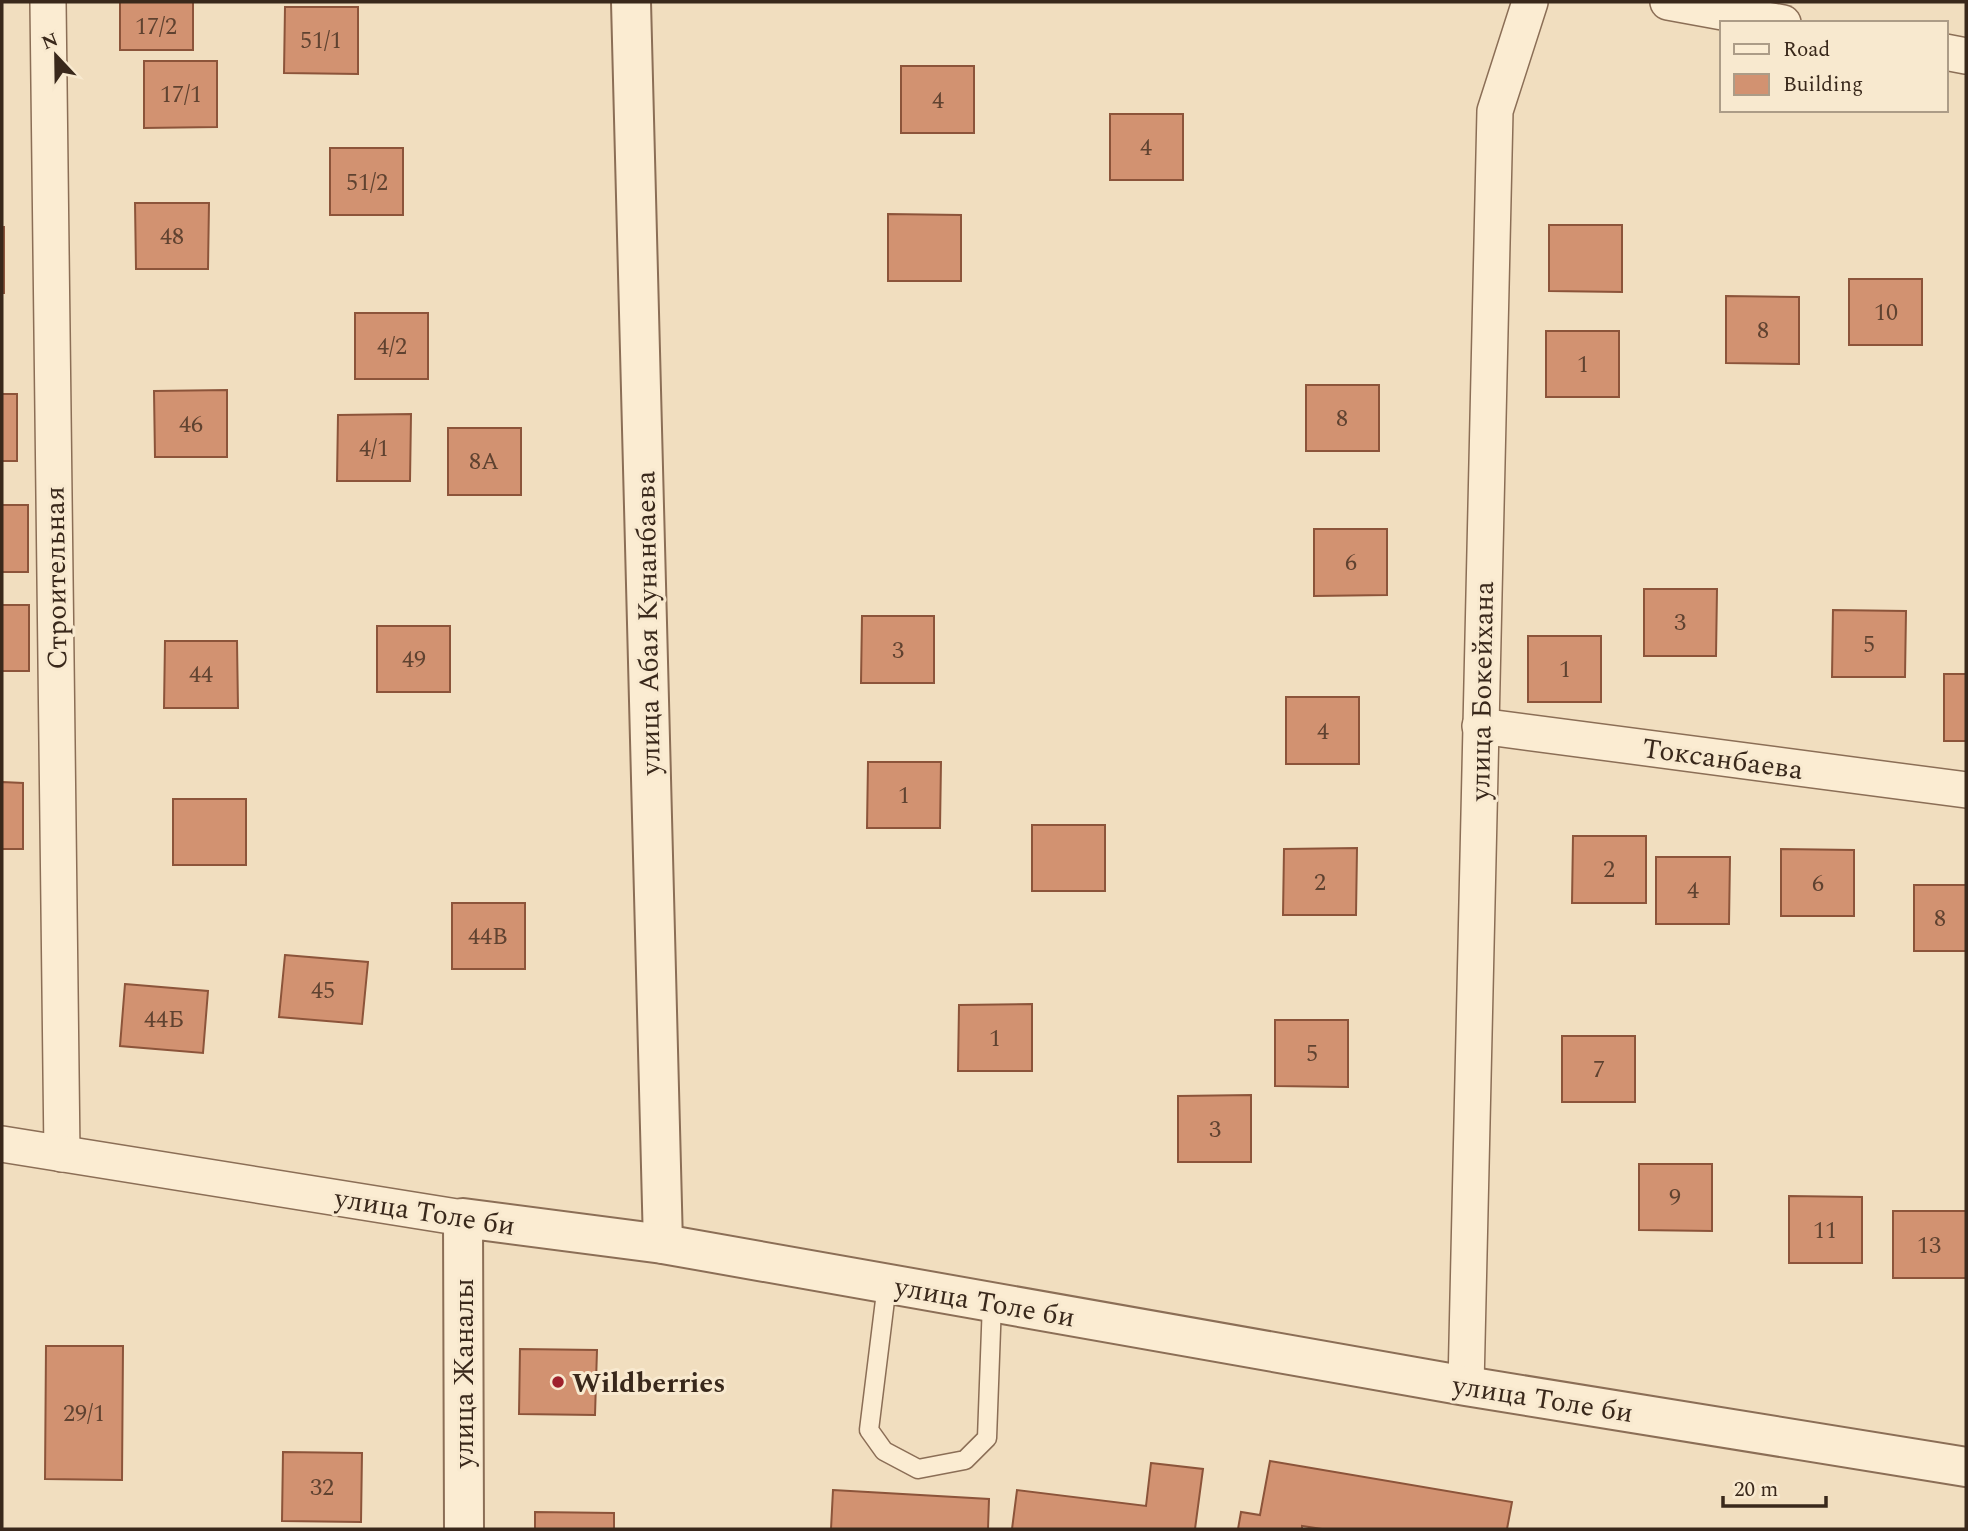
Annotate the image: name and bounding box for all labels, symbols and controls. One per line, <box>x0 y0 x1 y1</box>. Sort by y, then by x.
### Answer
house number: 17/2 <box>135 9 177 45</box>
north arrow <box>21 21 91 91</box>
legend <box>1720 21 1947 112</box>
house number: 51/1 <box>300 23 342 59</box>
text: N <box>38 25 63 58</box>
text: Road <box>1783 34 1830 66</box>
text: Building <box>1783 69 1863 101</box>
house number: 17/1 <box>160 77 202 113</box>
house number: 4 <box>932 83 944 119</box>
house number: 4 <box>1140 130 1152 166</box>
house number: 51/2 <box>346 165 388 201</box>
house number: 48 <box>160 219 184 255</box>
house number: 10 <box>1874 295 1898 331</box>
house number: 8 <box>1757 313 1769 349</box>
house number: 4/2 <box>377 329 407 365</box>
house number: 1 <box>1577 347 1589 383</box>
house number: 8 <box>1336 401 1348 437</box>
house number: 46 <box>179 407 203 443</box>
house number: 4/1 <box>359 431 389 467</box>
house number: 8А <box>469 444 499 480</box>
street label: улица Абая Кунанбаева <box>624 470 673 777</box>
street label: Строительная <box>33 486 80 670</box>
house number: 6 <box>1345 545 1357 581</box>
street label: улица Бокейхана <box>1459 581 1506 802</box>
house number: 3 <box>1674 605 1686 641</box>
house number: 5 <box>1863 627 1875 663</box>
house number: 3 <box>892 633 904 669</box>
house number: 49 <box>402 642 426 678</box>
house number: 1 <box>1559 652 1571 688</box>
house number: 44 <box>189 657 213 693</box>
house number: 4 <box>1317 714 1329 750</box>
street label: Токсанбаева <box>1640 727 1806 792</box>
house number: 1 <box>898 778 910 814</box>
house number: 2 <box>1603 852 1615 888</box>
house number: 2 <box>1314 865 1326 901</box>
house number: 6 <box>1812 866 1824 902</box>
house number: 4 <box>1687 873 1699 909</box>
house number: 8 <box>1934 901 1946 937</box>
house number: 44В <box>468 919 508 955</box>
house number: 45 <box>311 973 335 1009</box>
house number: 44Б <box>144 1002 184 1038</box>
house number: 1 <box>989 1021 1001 1057</box>
house number: 5 <box>1306 1036 1318 1072</box>
house number: 7 <box>1593 1052 1605 1088</box>
house number: 3 <box>1209 1112 1221 1148</box>
street label: улица Толе би <box>330 1177 518 1248</box>
house number: 9 <box>1669 1180 1681 1216</box>
house number: 11 <box>1813 1213 1837 1249</box>
house number: 13 <box>1917 1228 1941 1264</box>
street label: улица Толе би <box>890 1265 1078 1339</box>
street label: улица Жаналы <box>443 1278 486 1469</box>
place label: Wildberries <box>572 1362 726 1405</box>
street label: улица Толе би <box>1448 1364 1636 1435</box>
marker: Wildberries <box>550 1374 566 1390</box>
house number: 29/1 <box>63 1396 105 1432</box>
scale bar <box>1723 1464 1826 1508</box>
house number: 32 <box>310 1470 334 1506</box>
text: 20 m <box>1734 1474 1778 1506</box>

